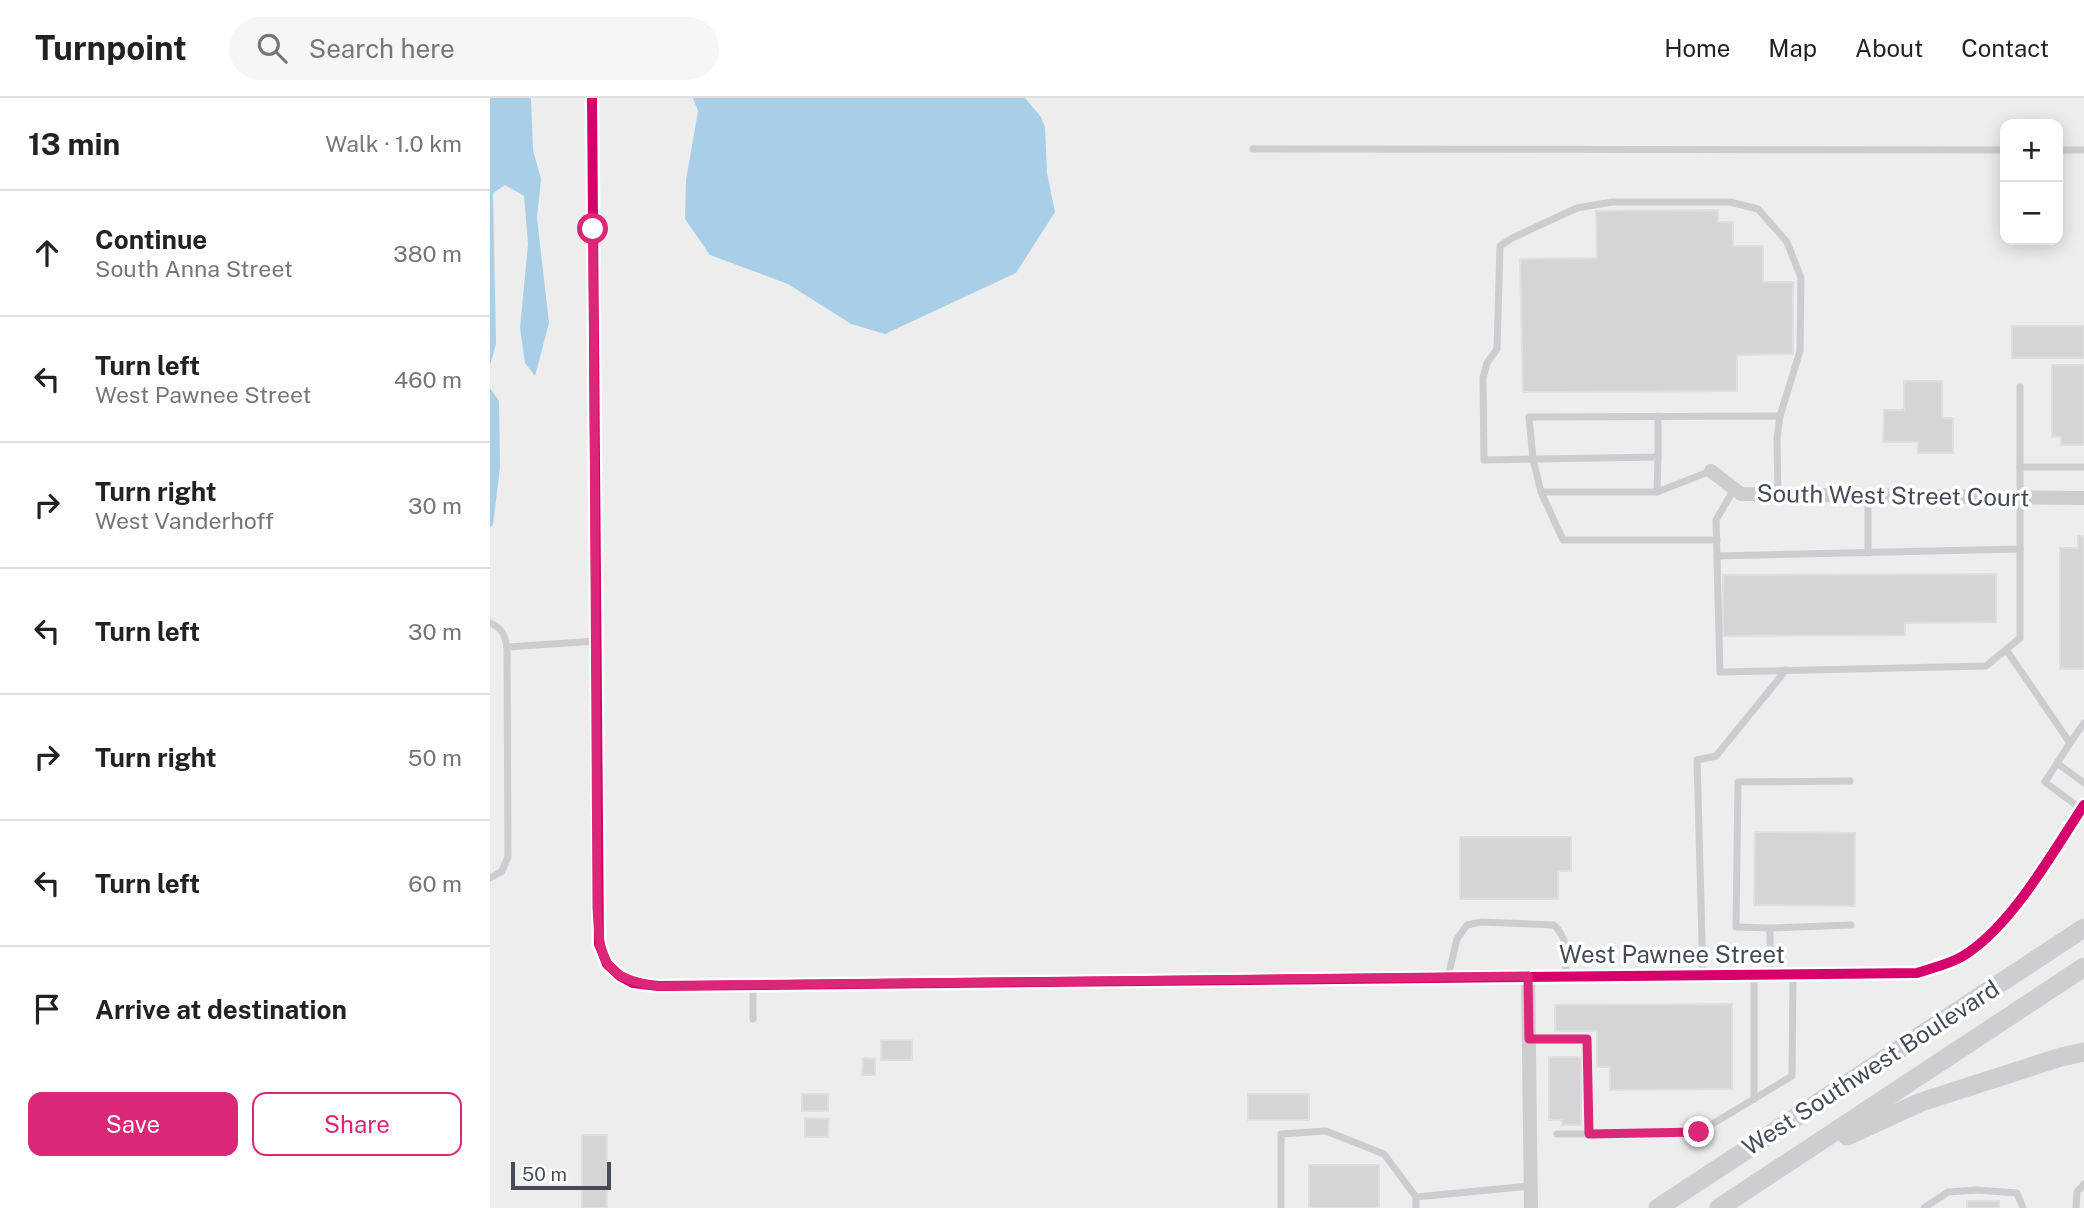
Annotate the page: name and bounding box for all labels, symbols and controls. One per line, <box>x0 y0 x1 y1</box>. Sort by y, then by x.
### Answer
search box <box>229 17 719 80</box>
text: Turnpoint <box>35 29 187 67</box>
icon: search <box>253 29 291 67</box>
text: Search here <box>309 33 455 64</box>
text: Home <box>1664 34 1730 62</box>
text: Map <box>1768 34 1817 62</box>
text: About <box>1855 34 1923 62</box>
text: Contact <box>1961 34 2049 62</box>
map controls <box>2000 119 2063 245</box>
button: + <box>2000 119 2063 182</box>
text: 13 min <box>28 126 120 162</box>
text: Walk · 1.0 km <box>325 130 462 157</box>
button: − <box>2000 182 2063 245</box>
route start <box>577 213 608 244</box>
text: Continue <box>95 224 207 255</box>
icon: ahead <box>28 234 66 272</box>
text: 380 m <box>393 240 462 267</box>
text: South Anna Street <box>95 255 293 282</box>
text: Turn left <box>95 350 200 381</box>
icon: left <box>28 360 66 398</box>
text: 460 m <box>394 366 462 393</box>
text: West Pawnee Street <box>95 381 311 408</box>
text: Turn right <box>95 476 217 507</box>
street label: South West Street Court <box>1756 479 2030 511</box>
icon: right <box>28 486 66 524</box>
text: 30 m <box>408 492 462 519</box>
text: West Vanderhoff <box>95 507 274 534</box>
icon: left <box>28 612 66 650</box>
text: Turn left <box>95 616 200 647</box>
text: 30 m <box>408 618 462 645</box>
icon: right <box>28 738 66 776</box>
text: Turn right <box>95 742 217 773</box>
text: 50 m <box>408 744 462 771</box>
icon: left <box>28 864 66 902</box>
text: Turn left <box>95 868 200 899</box>
text: 60 m <box>408 870 462 897</box>
street label: West Pawnee Street <box>1559 940 1785 968</box>
street label: West Southwest Boulevard <box>1737 974 2004 1161</box>
icon: arrive <box>28 990 66 1028</box>
text: Arrive at destination <box>95 994 347 1025</box>
button: Save <box>28 1092 238 1156</box>
button: Share <box>252 1092 462 1156</box>
route end <box>1683 1116 1714 1147</box>
scale bar <box>511 1159 611 1191</box>
text: 50 m <box>522 1163 567 1185</box>

